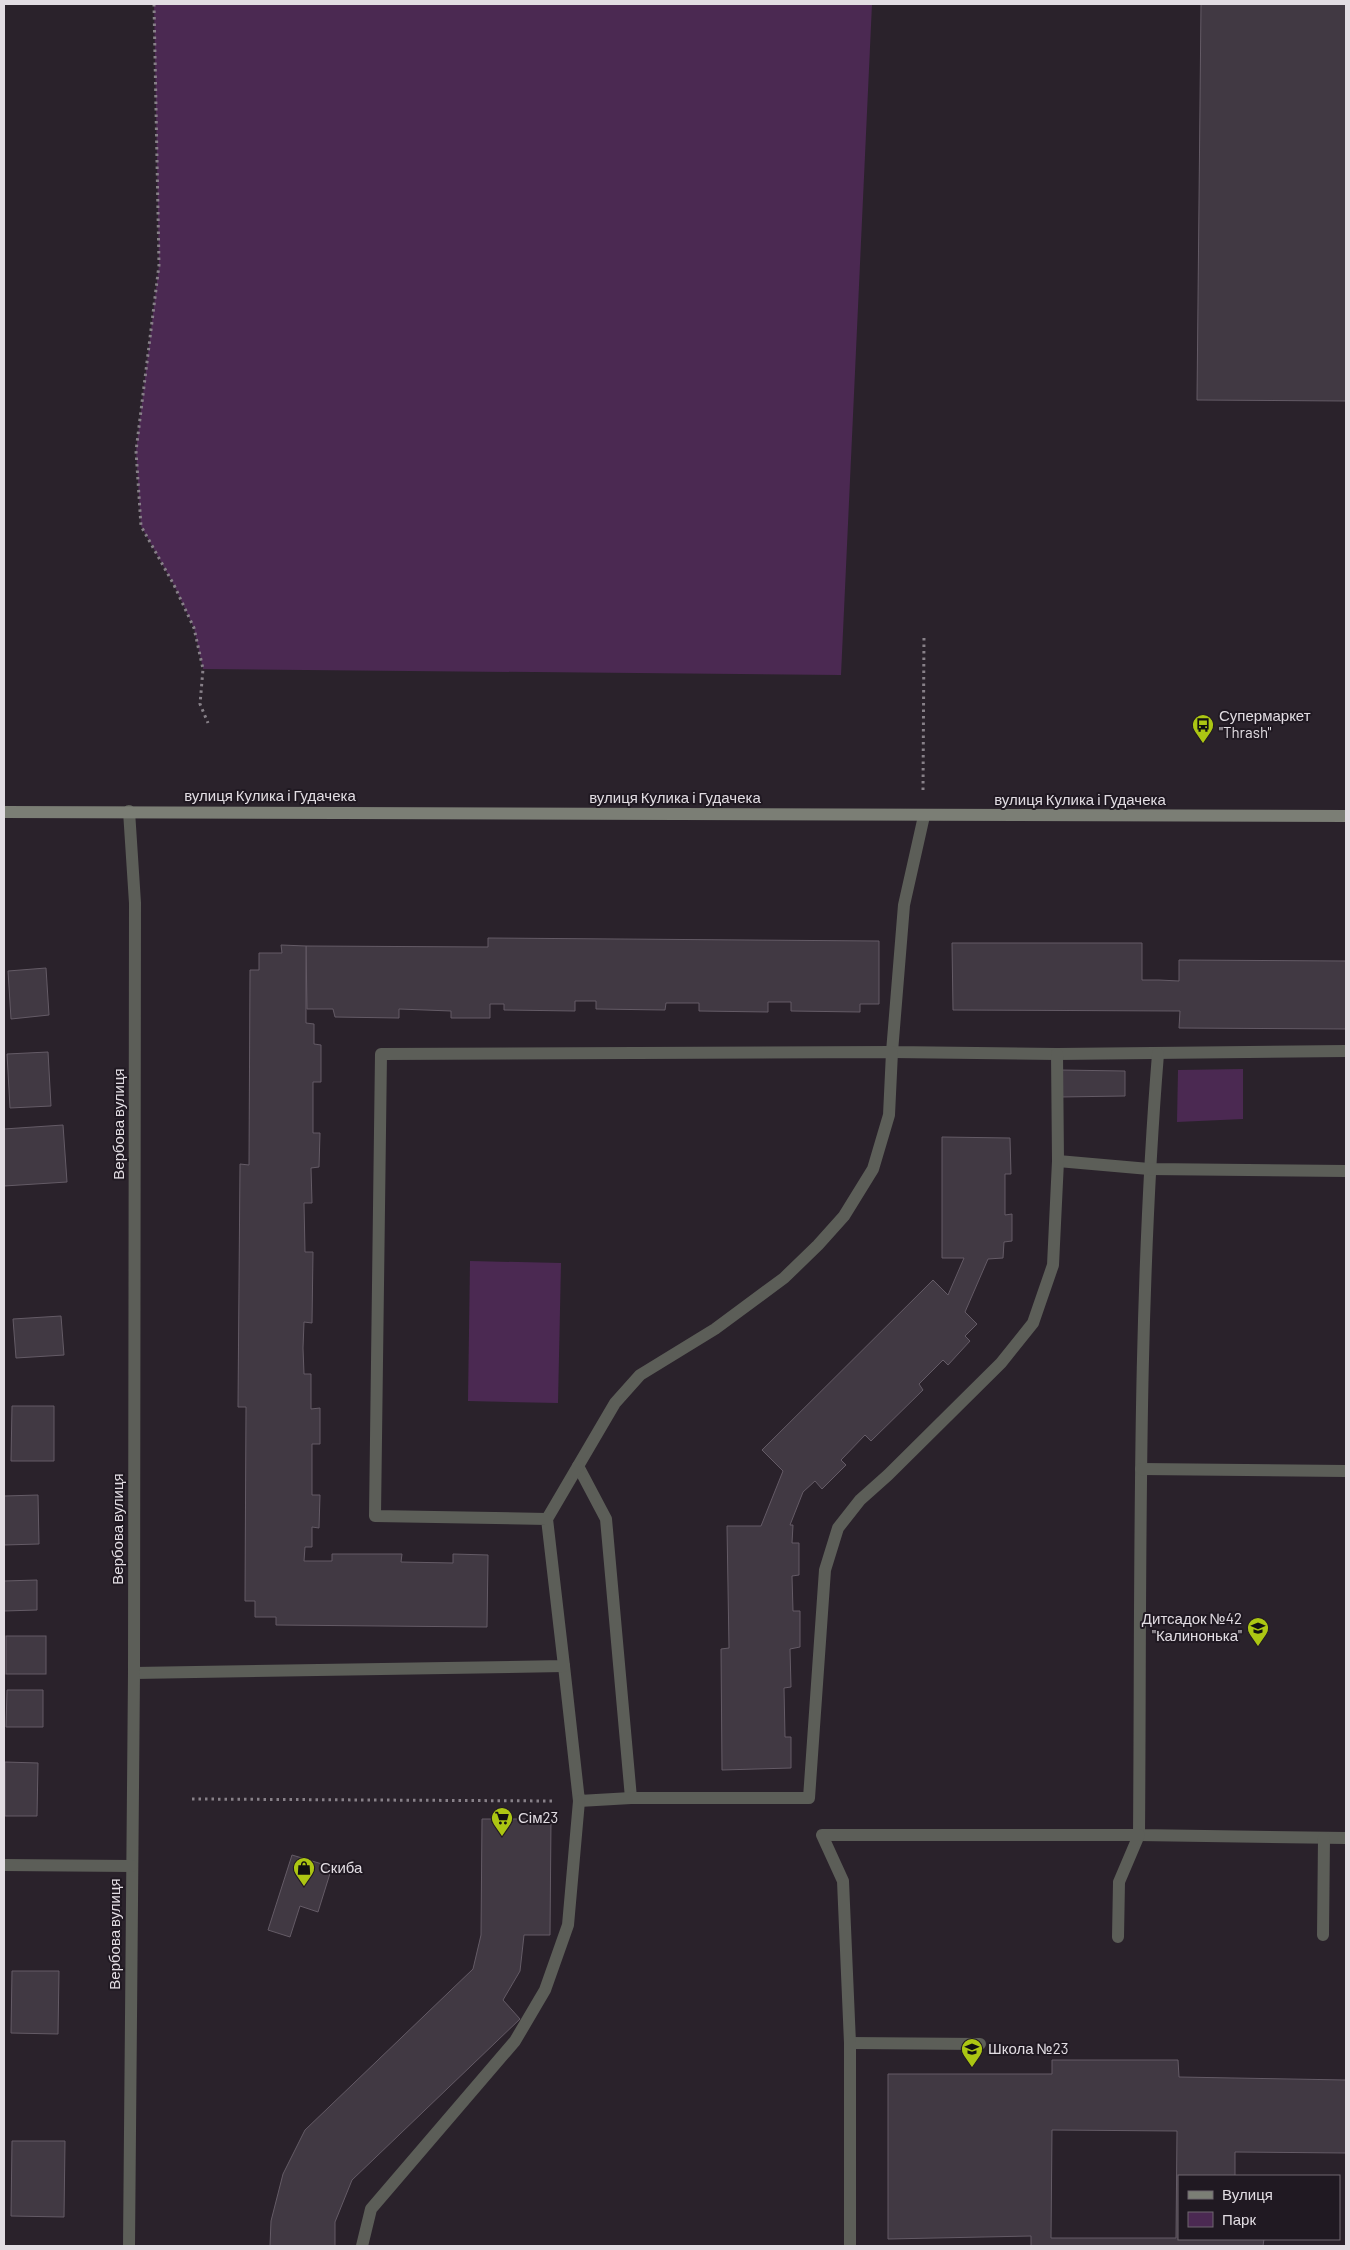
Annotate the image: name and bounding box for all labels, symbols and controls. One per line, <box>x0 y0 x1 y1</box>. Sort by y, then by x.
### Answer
place label: Супермаркет "Thrash" <box>1219 706 1311 741</box>
bus stop icon: Супермаркет "Thrash" <box>1191 713 1215 744</box>
street label: вулиця Кулика і Гудачека <box>184 786 356 804</box>
street label: вулиця Кулика і Гудачека <box>589 788 761 806</box>
street label: вулиця Кулика і Гудачека <box>994 790 1166 808</box>
street label: Вербова вулиця <box>109 1068 127 1180</box>
street label: Вербова вулиця <box>108 1473 126 1585</box>
place label: Дитсадок №42 "Калинонька" <box>1142 1609 1242 1644</box>
school or university icon: Дитсадок №42 "Калинонька" <box>1246 1616 1270 1647</box>
supermarket icon: Сім23 <box>490 1806 514 1837</box>
place label: Сім23 <box>518 1808 558 1826</box>
shop icon: Скиба <box>292 1856 316 1887</box>
place label: Скиба <box>320 1858 363 1876</box>
street label: Вербова вулиця <box>105 1878 123 1990</box>
school or university icon: Школа №23 <box>960 2037 984 2068</box>
place label: Школа №23 <box>988 2039 1068 2057</box>
legend <box>1178 2175 1340 2240</box>
text: Вулиця <box>1222 2185 1273 2203</box>
text: Парк <box>1222 2210 1256 2228</box>

